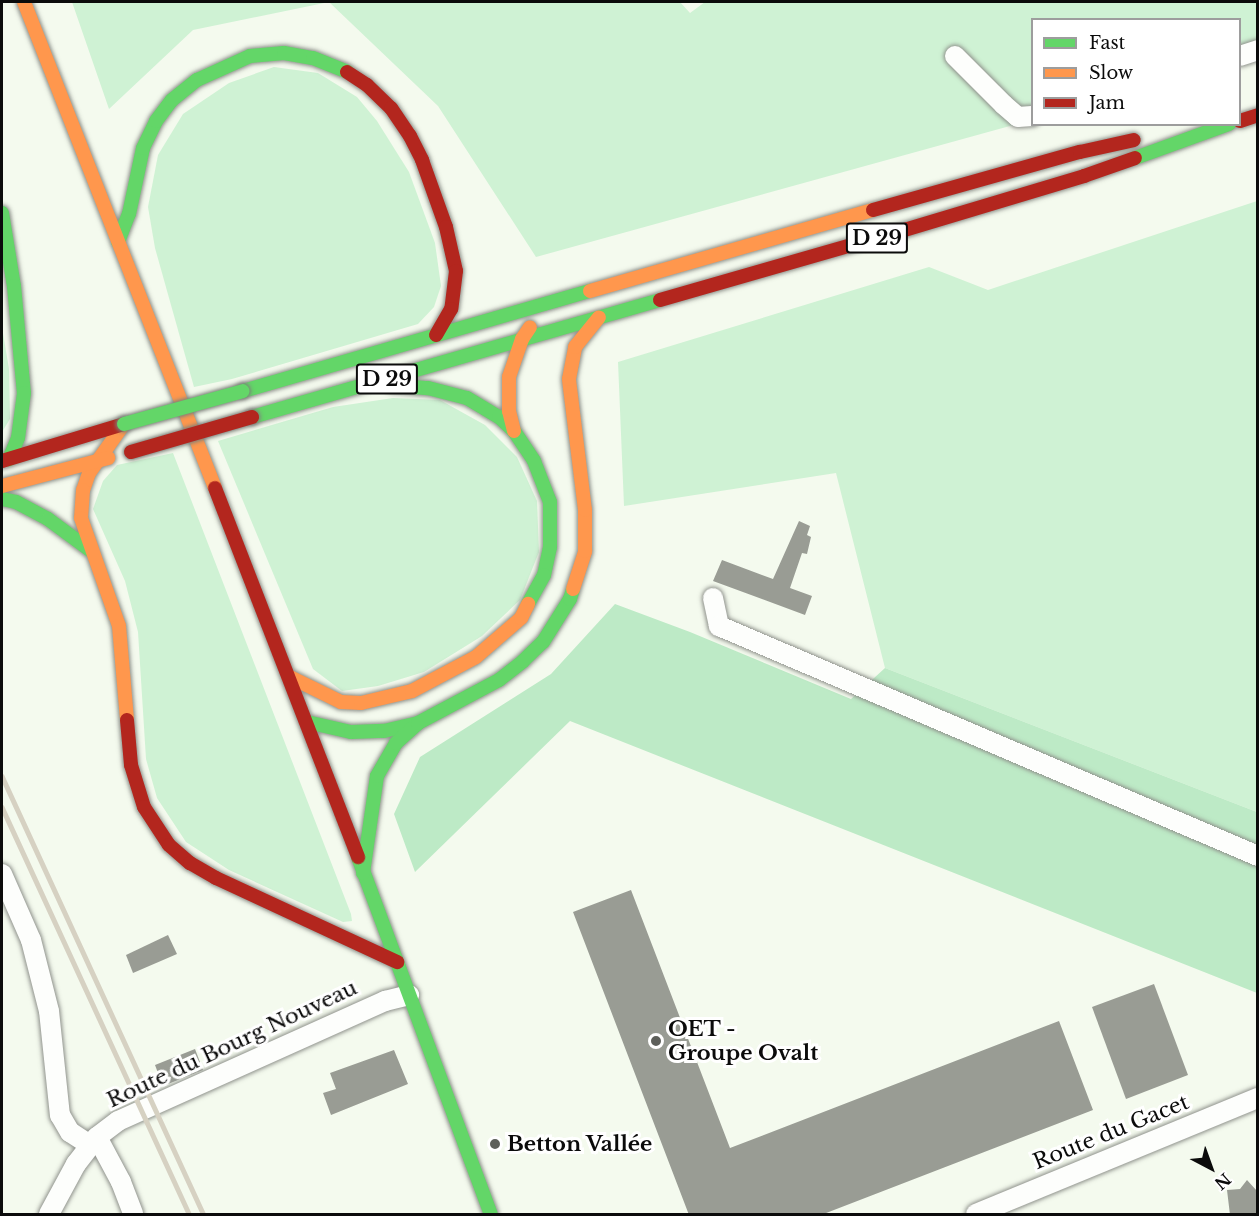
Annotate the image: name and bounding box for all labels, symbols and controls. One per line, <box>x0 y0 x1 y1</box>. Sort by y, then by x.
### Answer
legend <box>1031 18 1241 126</box>
text: Fast <box>1089 32 1125 54</box>
text: Slow <box>1089 62 1133 84</box>
text: Jam <box>1089 92 1125 114</box>
road number: D 29 <box>846 221 908 255</box>
road number: D 29 <box>356 362 418 396</box>
street label: Route du Bourg Nouveau <box>103 975 361 1113</box>
place label: OET - Groupe Ovalt <box>668 1016 818 1066</box>
marker: OET - Groupe Ovalt <box>649 1034 663 1048</box>
street label: Route du Gacet <box>1030 1089 1192 1175</box>
place label: Betton Vallée <box>507 1131 653 1157</box>
marker: Betton Vallée <box>488 1137 502 1151</box>
north arrow <box>1181 1138 1241 1198</box>
text: N <box>1211 1169 1235 1194</box>

